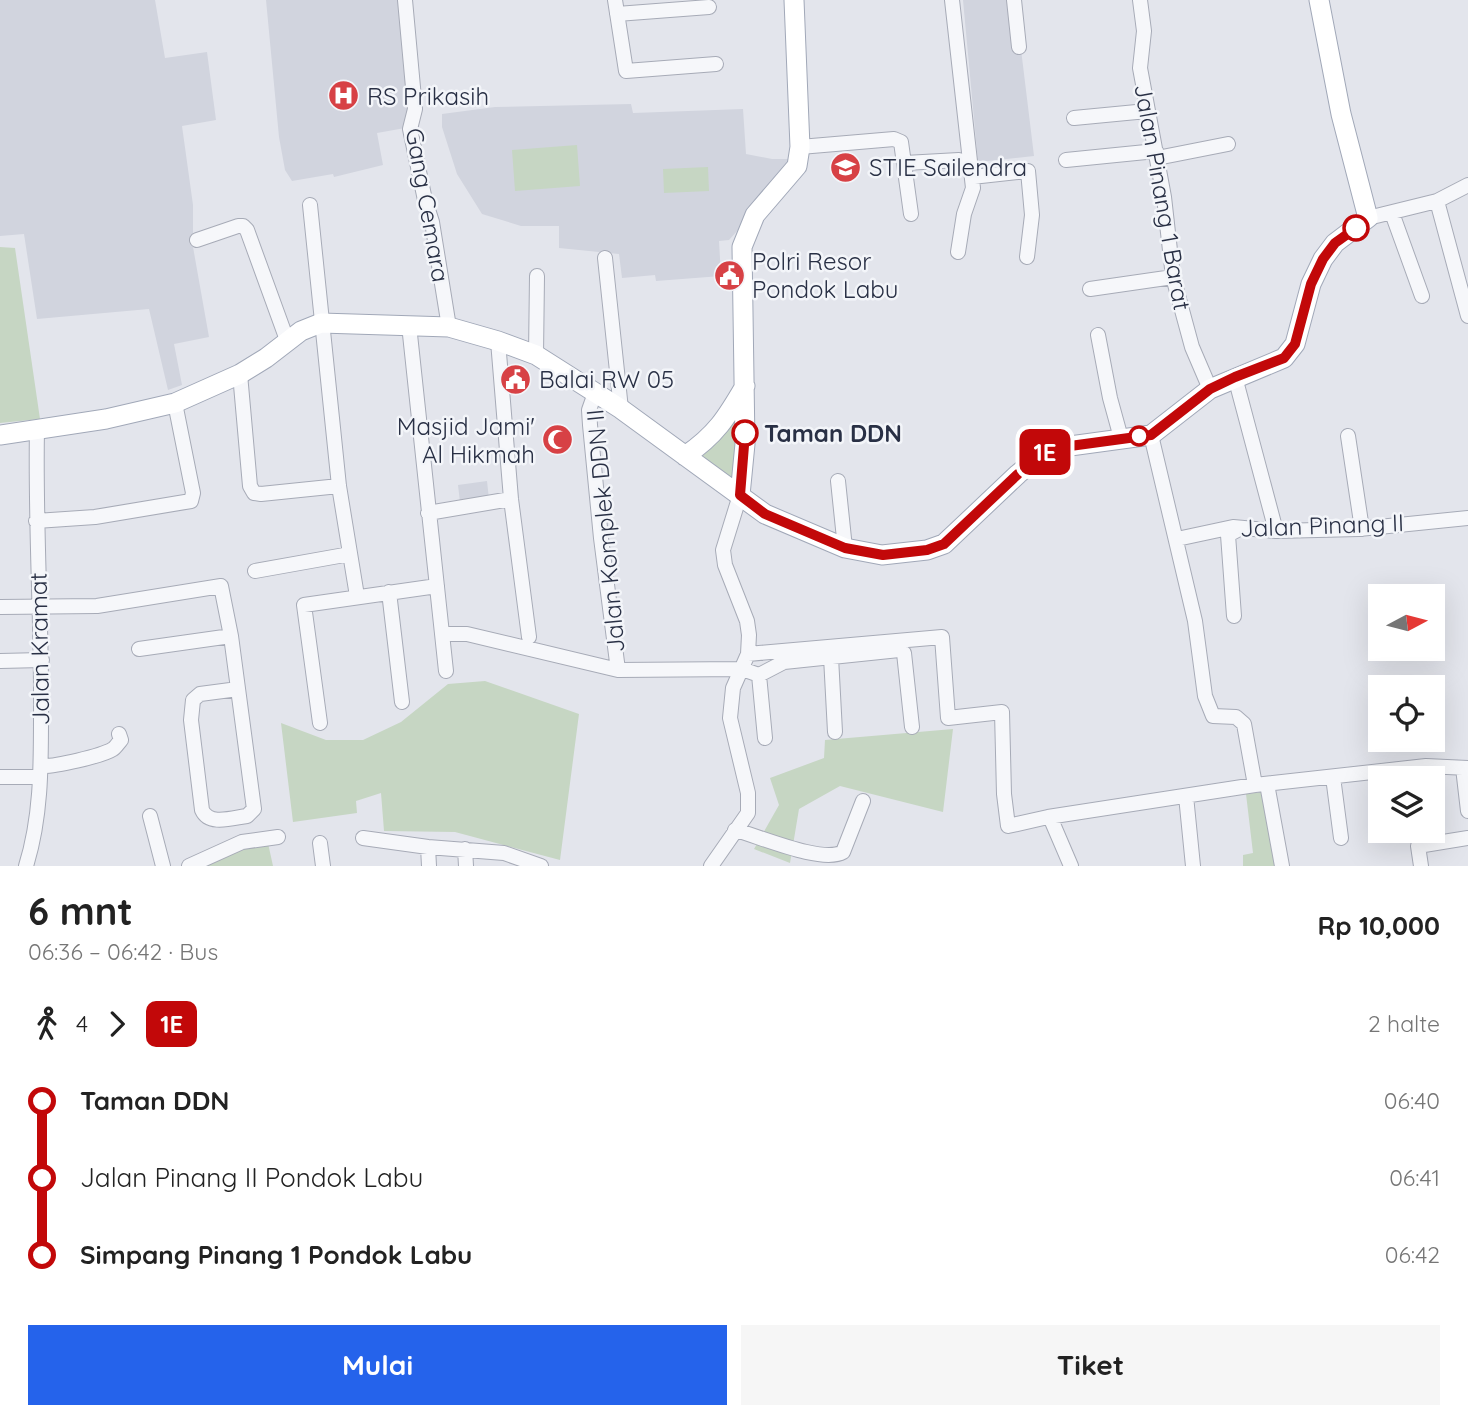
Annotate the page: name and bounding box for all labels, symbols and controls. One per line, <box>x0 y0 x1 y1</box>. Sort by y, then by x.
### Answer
hospital icon: RS Prikasih <box>327 79 361 113</box>
place label: RS Prikasih <box>367 81 489 111</box>
street label: Jalan Pinang 1 Barat <box>1128 82 1198 312</box>
street label: Gang Cemara <box>400 126 456 284</box>
school or university icon: STIE Sailendra <box>829 150 863 184</box>
place label: STIE Sailendra <box>869 152 1027 182</box>
unlabelled marker <box>1343 215 1369 241</box>
place label: Polri Resor Pondok Labu <box>752 246 898 304</box>
public building icon: Polri Resor Pondok Labu <box>712 258 746 292</box>
public building icon: Balai RW 05 <box>499 362 533 396</box>
place label: Balai RW 05 <box>539 364 674 394</box>
street label: Jalan Komplek DDN II <box>579 408 631 654</box>
place label: Masjid Jami' Al Hikmah <box>397 411 535 469</box>
place label: Taman DDN <box>764 418 902 448</box>
marker: Taman DDN <box>732 420 758 446</box>
mosque icon: Masjid Jami' Al Hikmah <box>541 423 575 457</box>
unlabelled marker <box>1129 426 1149 446</box>
line badge: 1E <box>1014 429 1076 475</box>
text: 1E <box>1033 437 1057 467</box>
street label: Jalan Pinang II <box>1240 507 1404 543</box>
street label: Jalan Kramat <box>23 572 55 726</box>
north arrow <box>1368 584 1446 662</box>
map controls <box>1368 584 1445 843</box>
button: locate <box>1368 675 1445 752</box>
button: layers <box>1368 766 1445 843</box>
text: 6 mnt <box>28 887 133 935</box>
text: Rp 10,000 <box>1317 909 1440 942</box>
text: 06:36 – 06:42 · Bus <box>28 937 218 966</box>
icon: walk <box>28 1005 66 1043</box>
icon: forward <box>98 1005 136 1043</box>
text: 4 <box>76 1009 88 1038</box>
text: 1E <box>160 1009 183 1039</box>
text: 2 halte <box>1368 1009 1440 1038</box>
text: Taman DDN <box>80 1084 229 1117</box>
text: 06:40 <box>1384 1086 1440 1115</box>
text: Jalan Pinang II Pondok Labu <box>80 1161 423 1194</box>
text: 06:41 <box>1389 1163 1440 1192</box>
text: Simpang Pinang 1 Pondok Labu <box>80 1238 472 1271</box>
text: 06:42 <box>1385 1240 1440 1269</box>
button: Mulai <box>28 1325 727 1405</box>
button: Tiket <box>741 1325 1440 1405</box>

